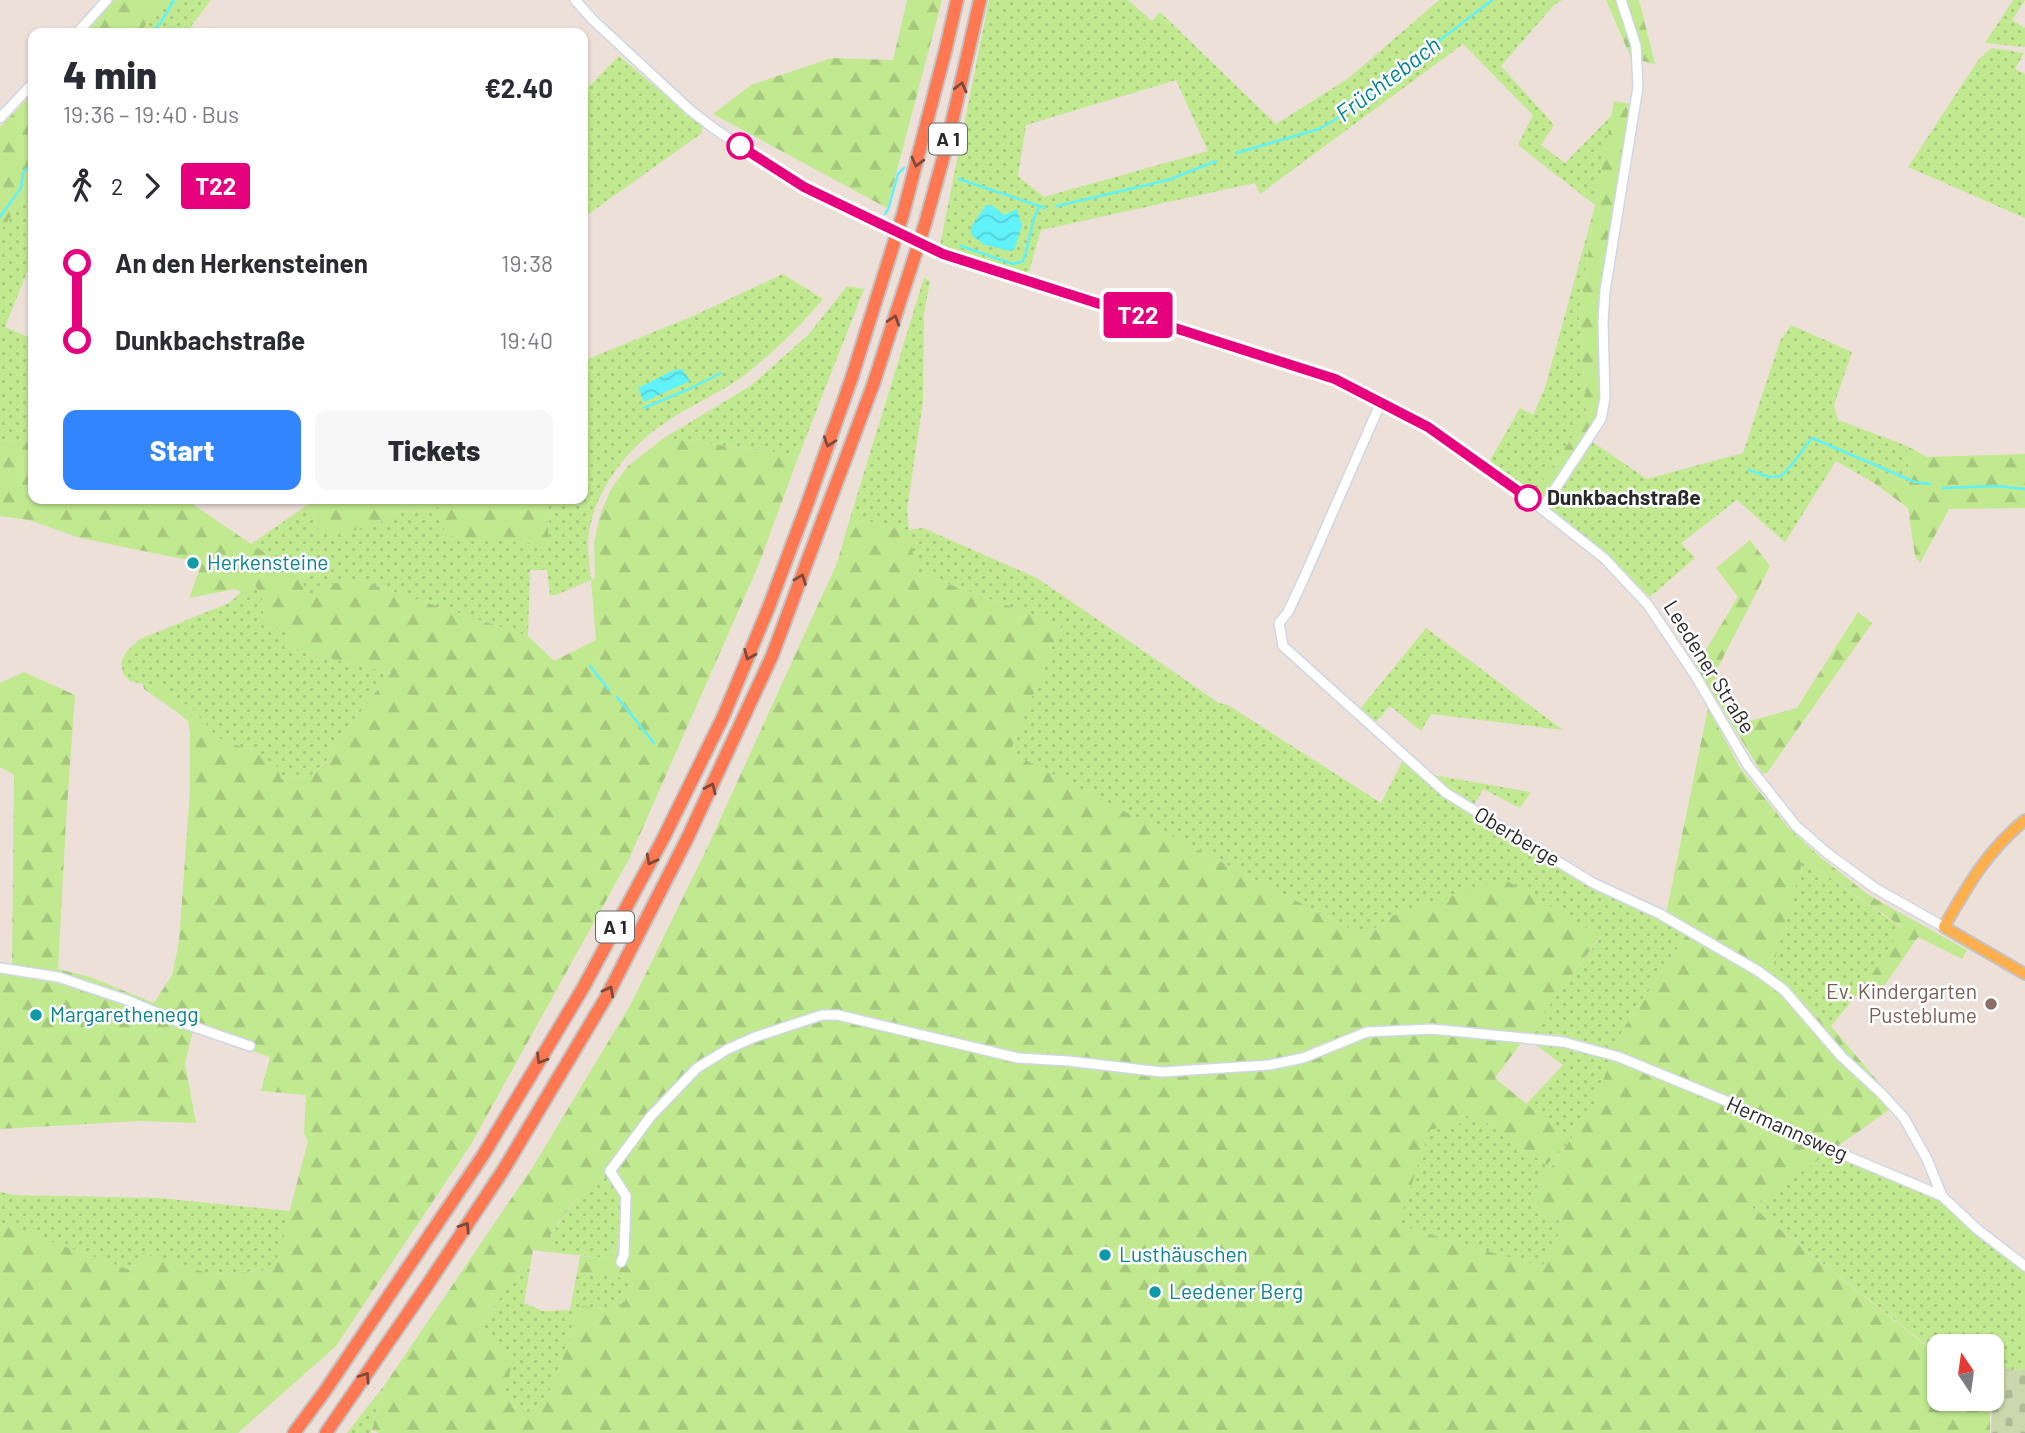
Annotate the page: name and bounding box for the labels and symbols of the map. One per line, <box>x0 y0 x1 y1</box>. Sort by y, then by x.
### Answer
water label: Früchtebach <box>1330 30 1445 127</box>
one-way arrow <box>952 81 967 93</box>
road number: A 1 <box>929 124 967 154</box>
unlabelled marker <box>727 133 753 159</box>
one-way arrow <box>911 156 925 168</box>
line badge: T22 <box>1098 292 1178 338</box>
one-way arrow <box>886 314 900 326</box>
one-way arrow <box>823 435 837 447</box>
place label: Dunkbachstraße <box>1547 484 1701 509</box>
marker: Dunkbachstraße <box>1515 485 1541 511</box>
place label: Herkensteine <box>207 549 329 574</box>
marker: Herkensteine <box>185 555 201 571</box>
one-way arrow <box>793 574 807 586</box>
street label: Leedener Straße <box>1659 595 1761 737</box>
one-way arrow <box>743 647 757 660</box>
one-way arrow <box>702 782 716 795</box>
street label: Oberberge <box>1470 800 1565 871</box>
one-way arrow <box>646 853 660 865</box>
road number: A 1 <box>596 911 634 942</box>
place label: Ev. Kindergarten Pusteblume <box>1826 978 1977 1027</box>
one-way arrow <box>601 986 614 998</box>
marker: Ev. Kindergarten Pusteblume <box>1983 996 1999 1012</box>
place label: Margarethenegg <box>50 1001 199 1026</box>
marker: Margarethenegg <box>28 1007 44 1023</box>
one-way arrow <box>536 1051 549 1064</box>
street label: Hermannsweg <box>1723 1090 1852 1165</box>
one-way arrow <box>457 1222 470 1235</box>
place label: Lusthäuschen <box>1119 1241 1248 1266</box>
marker: Lusthäuschen <box>1097 1247 1113 1263</box>
place label: Leedener Berg <box>1169 1278 1303 1303</box>
marker: Leedener Berg <box>1147 1284 1163 1300</box>
north arrow <box>1927 1334 2004 1410</box>
one-way arrow <box>357 1372 369 1385</box>

